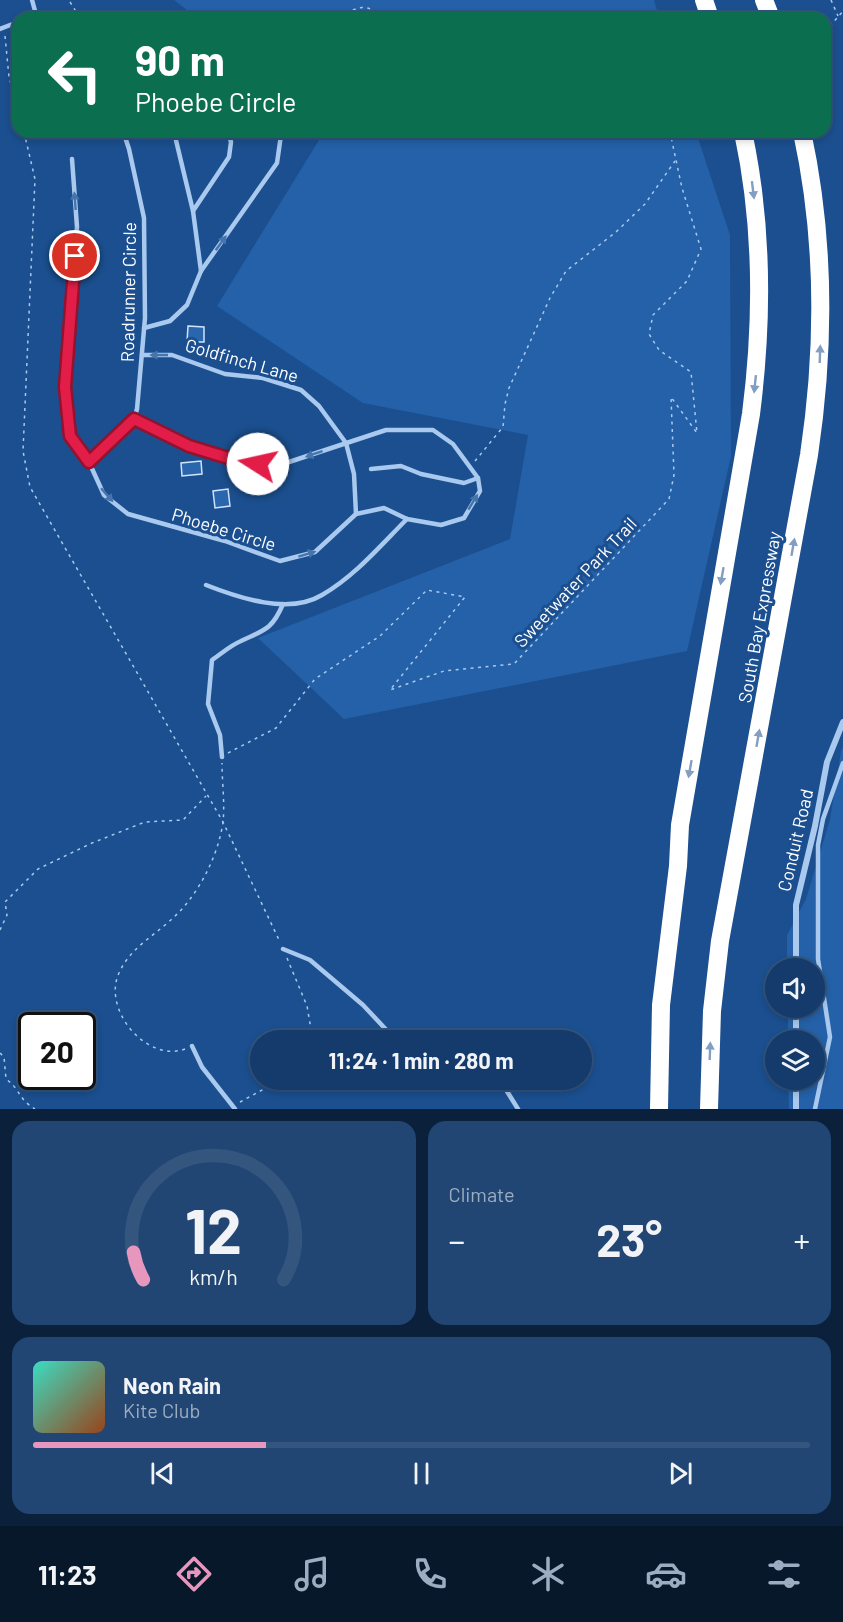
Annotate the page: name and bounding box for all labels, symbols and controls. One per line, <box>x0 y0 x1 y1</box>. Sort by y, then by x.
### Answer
text: 90 m <box>135 34 225 84</box>
icon: left <box>36 36 114 114</box>
text: Phoebe Circle <box>135 85 296 117</box>
one-way arrow <box>748 180 757 199</box>
one-way arrow <box>70 191 80 210</box>
street label: Roadrunner Circle <box>116 222 140 362</box>
pin <box>49 230 100 281</box>
one-way arrow <box>215 235 227 251</box>
icon: arrive <box>58 239 91 272</box>
street label: Goldfinch Lane <box>183 333 301 387</box>
one-way arrow <box>815 344 825 363</box>
one-way arrow <box>150 350 169 360</box>
one-way arrow <box>750 375 759 394</box>
position arrow <box>226 432 290 496</box>
one-way arrow <box>305 449 323 459</box>
one-way arrow <box>100 487 113 502</box>
one-way arrow <box>468 494 478 511</box>
street label: Phoebe Circle <box>169 503 279 555</box>
street label: Sweetwater Park Trail <box>509 513 641 651</box>
street label: South Bay Expressway <box>733 529 785 705</box>
one-way arrow <box>789 537 798 556</box>
one-way arrow <box>298 548 316 558</box>
one-way arrow <box>717 567 726 586</box>
one-way arrow <box>754 729 763 748</box>
one-way arrow <box>685 759 694 778</box>
street label: Conduit Road <box>773 787 817 893</box>
map controls <box>765 958 825 1090</box>
button: sound <box>765 958 825 1018</box>
speed limit sign: 20 <box>18 1012 96 1090</box>
button: layers <box>765 1030 825 1090</box>
one-way arrow <box>706 1041 715 1060</box>
text: 11:24 · 1 min · 280 m <box>328 1047 514 1073</box>
text: Climate <box>449 1182 515 1206</box>
text: 12 <box>185 1192 242 1266</box>
text: 23° <box>596 1212 662 1266</box>
text: − <box>449 1220 465 1260</box>
text: + <box>793 1220 810 1260</box>
text: km/h <box>189 1264 238 1289</box>
text: Neon Rain <box>123 1372 221 1398</box>
text: Kite Club <box>123 1398 200 1422</box>
icon: previous <box>146 1457 179 1490</box>
icon: pause <box>405 1457 438 1490</box>
icon: next <box>664 1457 697 1490</box>
icon: directions <box>173 1553 215 1595</box>
icon: music <box>291 1553 333 1595</box>
icon: phone <box>409 1553 451 1595</box>
icon: climate <box>527 1553 569 1595</box>
icon: car <box>645 1553 687 1595</box>
icon: filters <box>763 1553 805 1595</box>
text: 11:23 <box>38 1558 97 1590</box>

